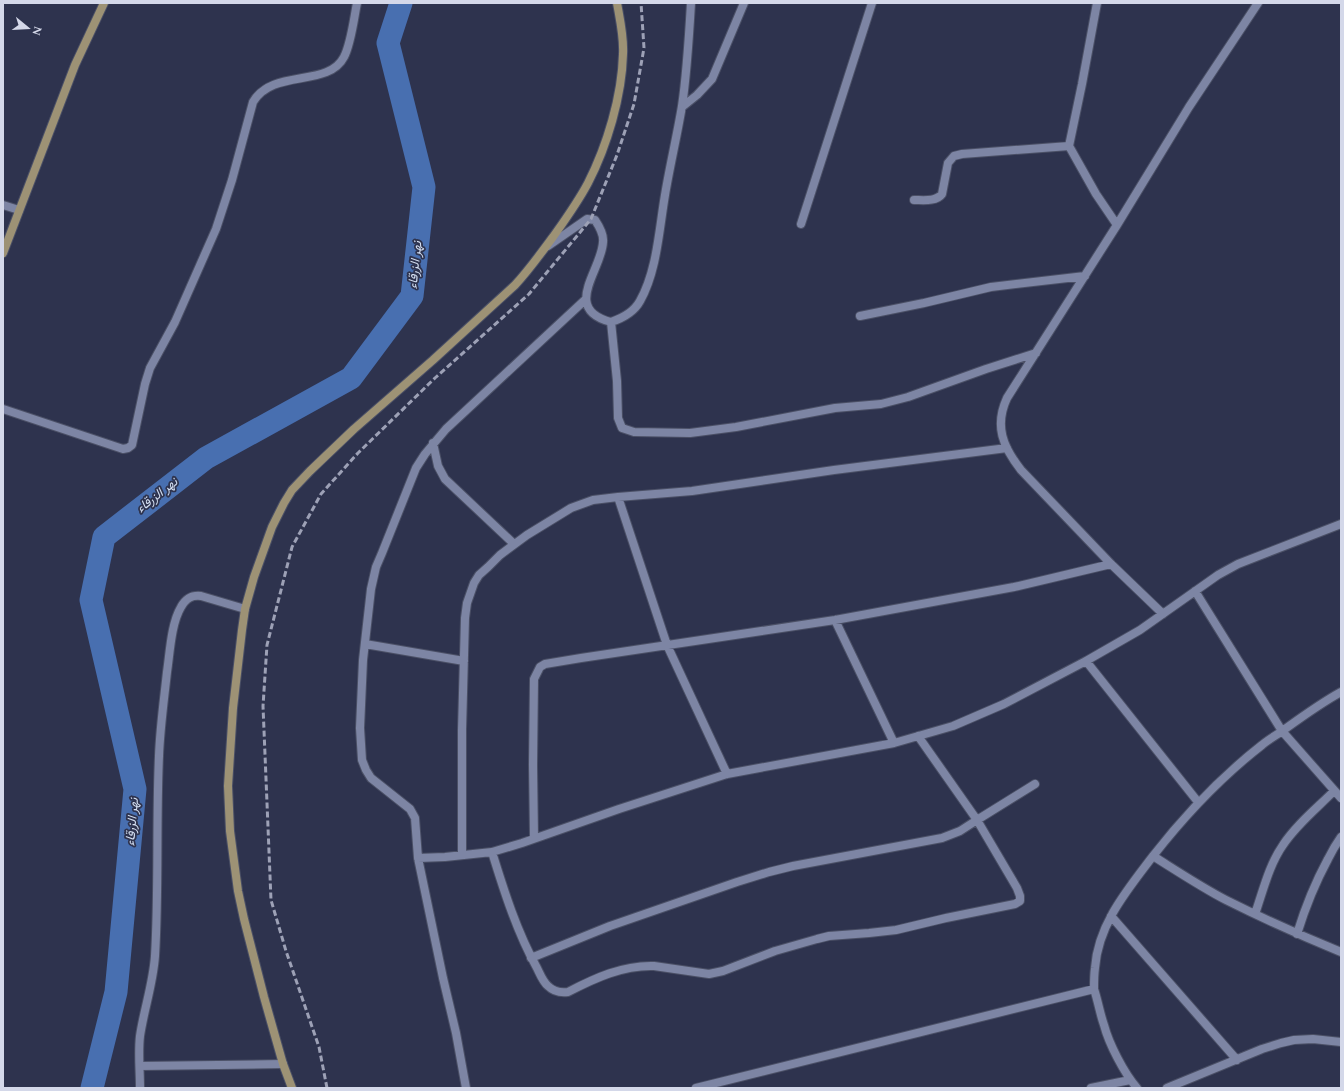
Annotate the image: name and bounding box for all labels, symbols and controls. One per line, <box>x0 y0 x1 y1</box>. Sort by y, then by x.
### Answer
north arrow <box>8 8 48 48</box>
text: N <box>28 24 47 38</box>
water label: نهر الزرقاء <box>403 239 428 290</box>
water label: نهر الزرقاء <box>132 472 183 518</box>
water label: نهر الزرقاء <box>120 796 144 847</box>

